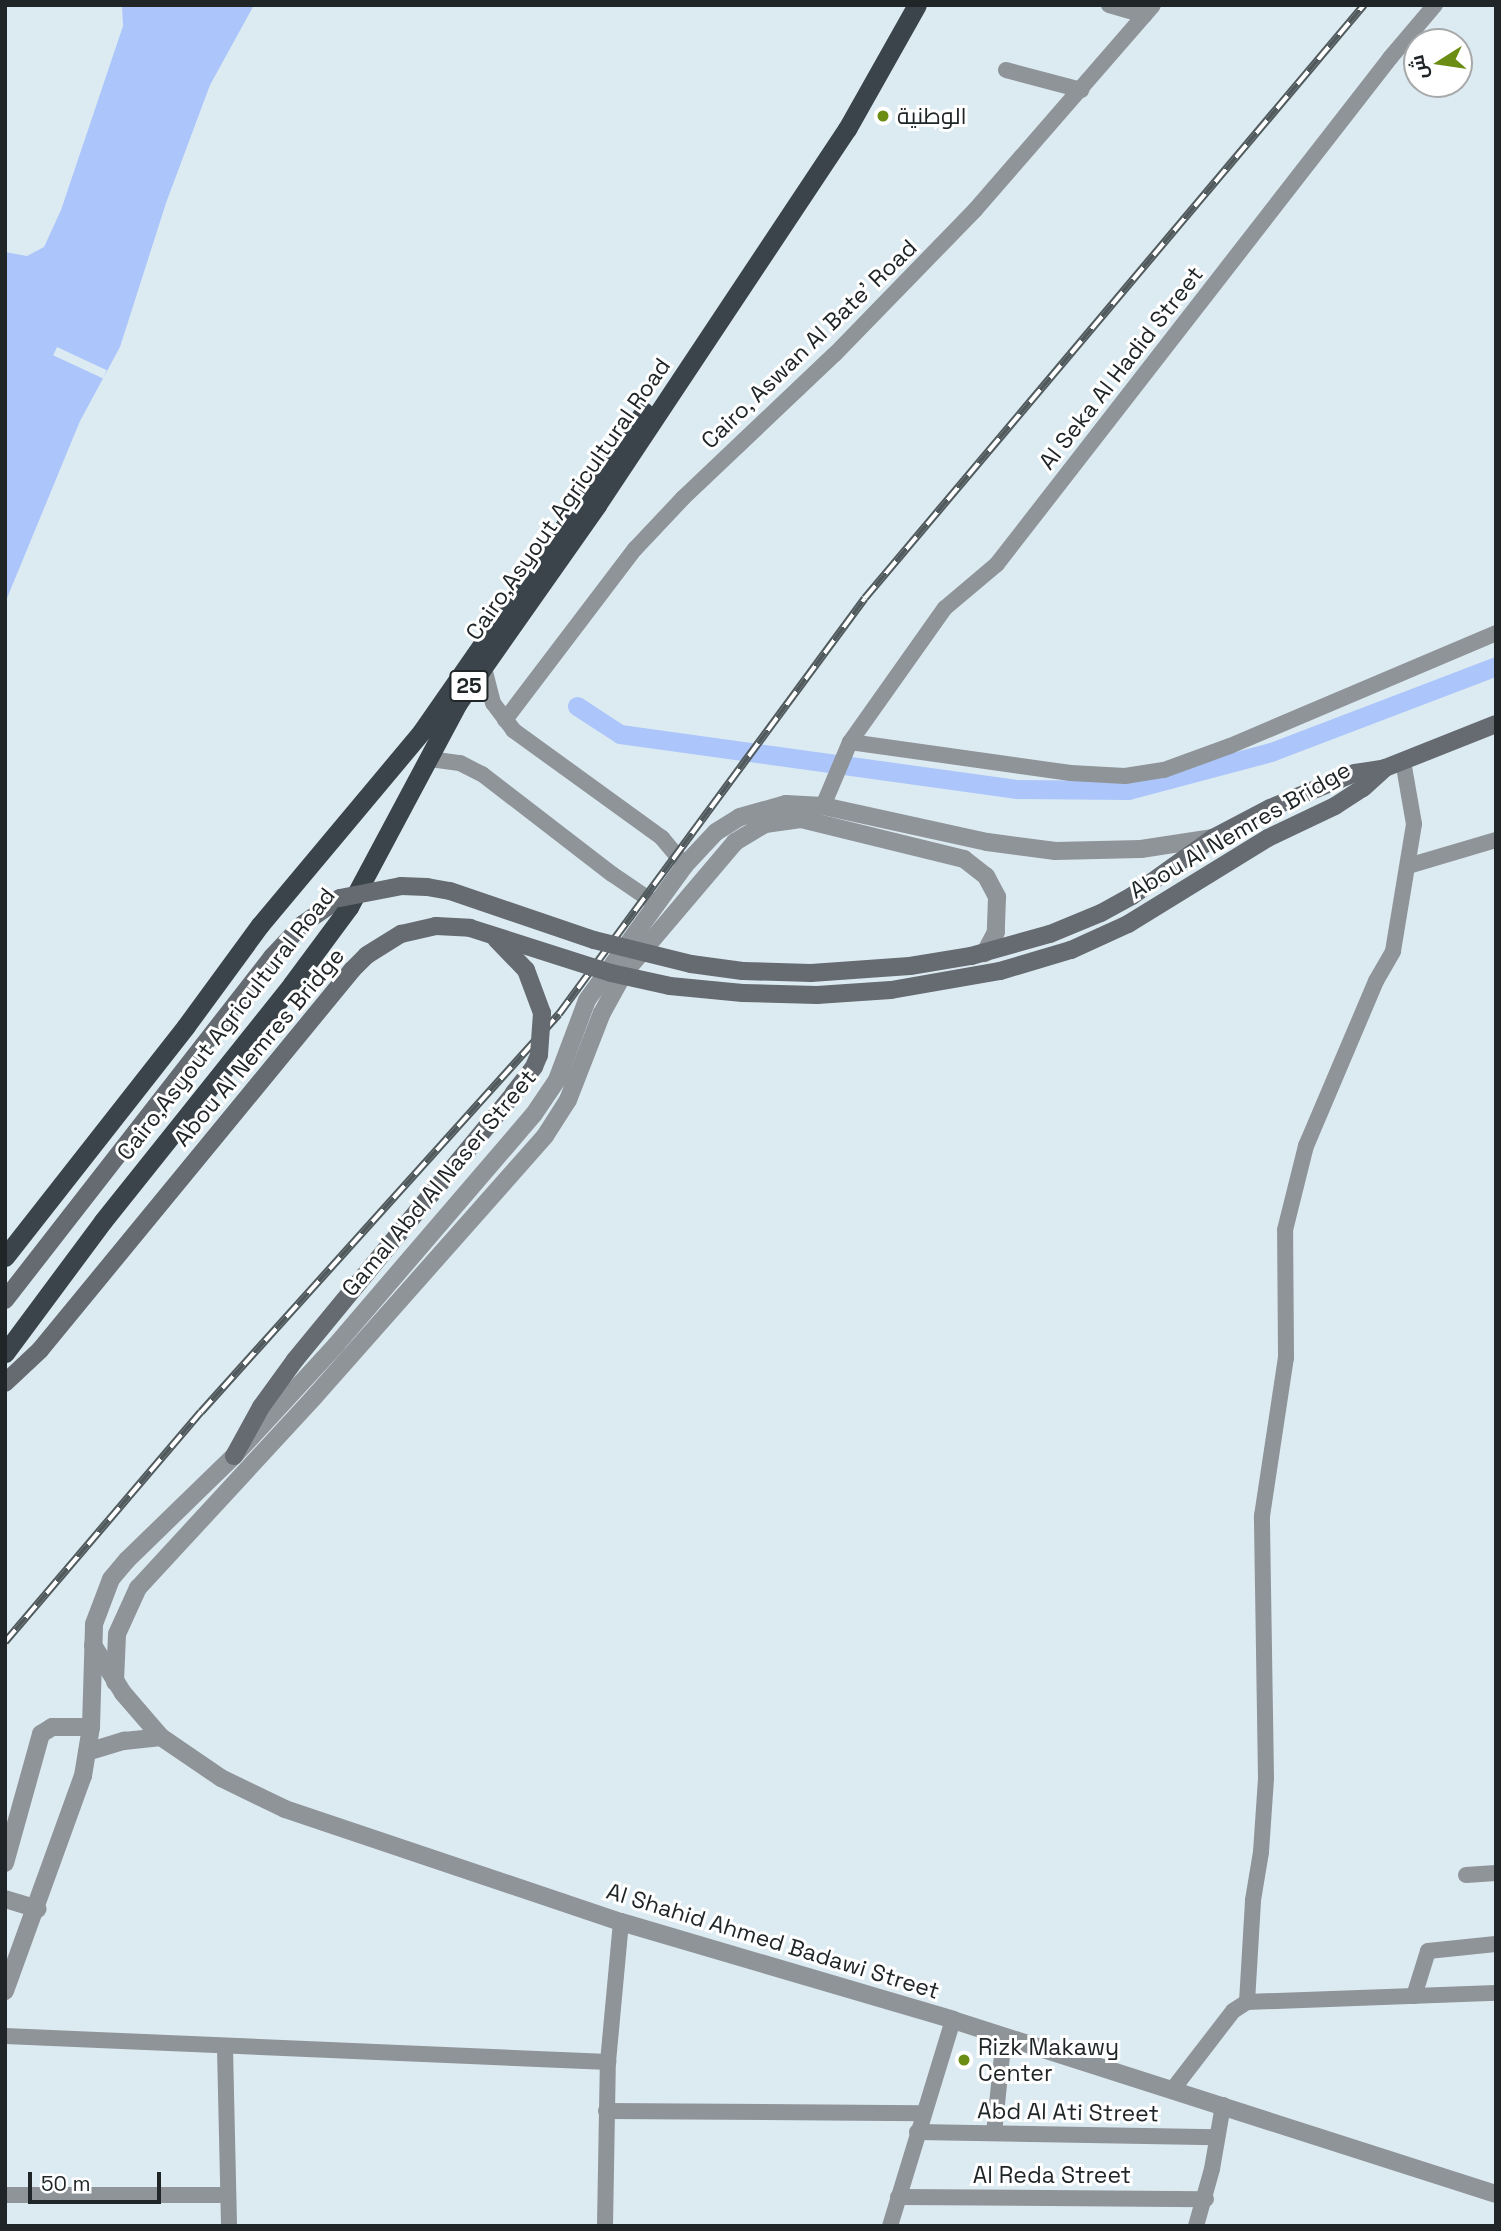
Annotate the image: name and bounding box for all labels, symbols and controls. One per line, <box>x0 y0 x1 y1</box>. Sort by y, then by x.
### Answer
north arrow <box>1403 28 1473 98</box>
text: ش <box>1404 53 1434 82</box>
place label: الوطنية <box>897 102 967 130</box>
marker: الوطنية <box>875 108 891 124</box>
street label: Cairo, Aswan Al Bate' Road <box>695 233 923 455</box>
street label: Al Seka Al Hadid Street <box>1033 261 1209 475</box>
street label: Cairo,Asyout Agricultural Road <box>460 353 676 645</box>
road number: 25 <box>448 668 490 704</box>
street label: Abou Al Nemres Bridge <box>1124 755 1356 905</box>
street label: Cairo,Asyout Agricultural Road <box>111 882 341 1166</box>
street label: Abou Al Nemres Bridge <box>168 942 350 1152</box>
street label: Gamal Abd Al Naser Street <box>336 1064 542 1302</box>
street label: Al Shahid Ahmed Badawi Street <box>603 1877 943 2005</box>
place label: Rizk Makawy Center <box>978 2033 1119 2087</box>
marker: Rizk Makawy Center <box>956 2052 972 2068</box>
street label: Abd Al Ati Street <box>977 2097 1159 2127</box>
scale bar <box>32 2158 164 2202</box>
street label: Al Reda Street <box>973 2161 1131 2189</box>
text: 50 m <box>41 2170 91 2197</box>

